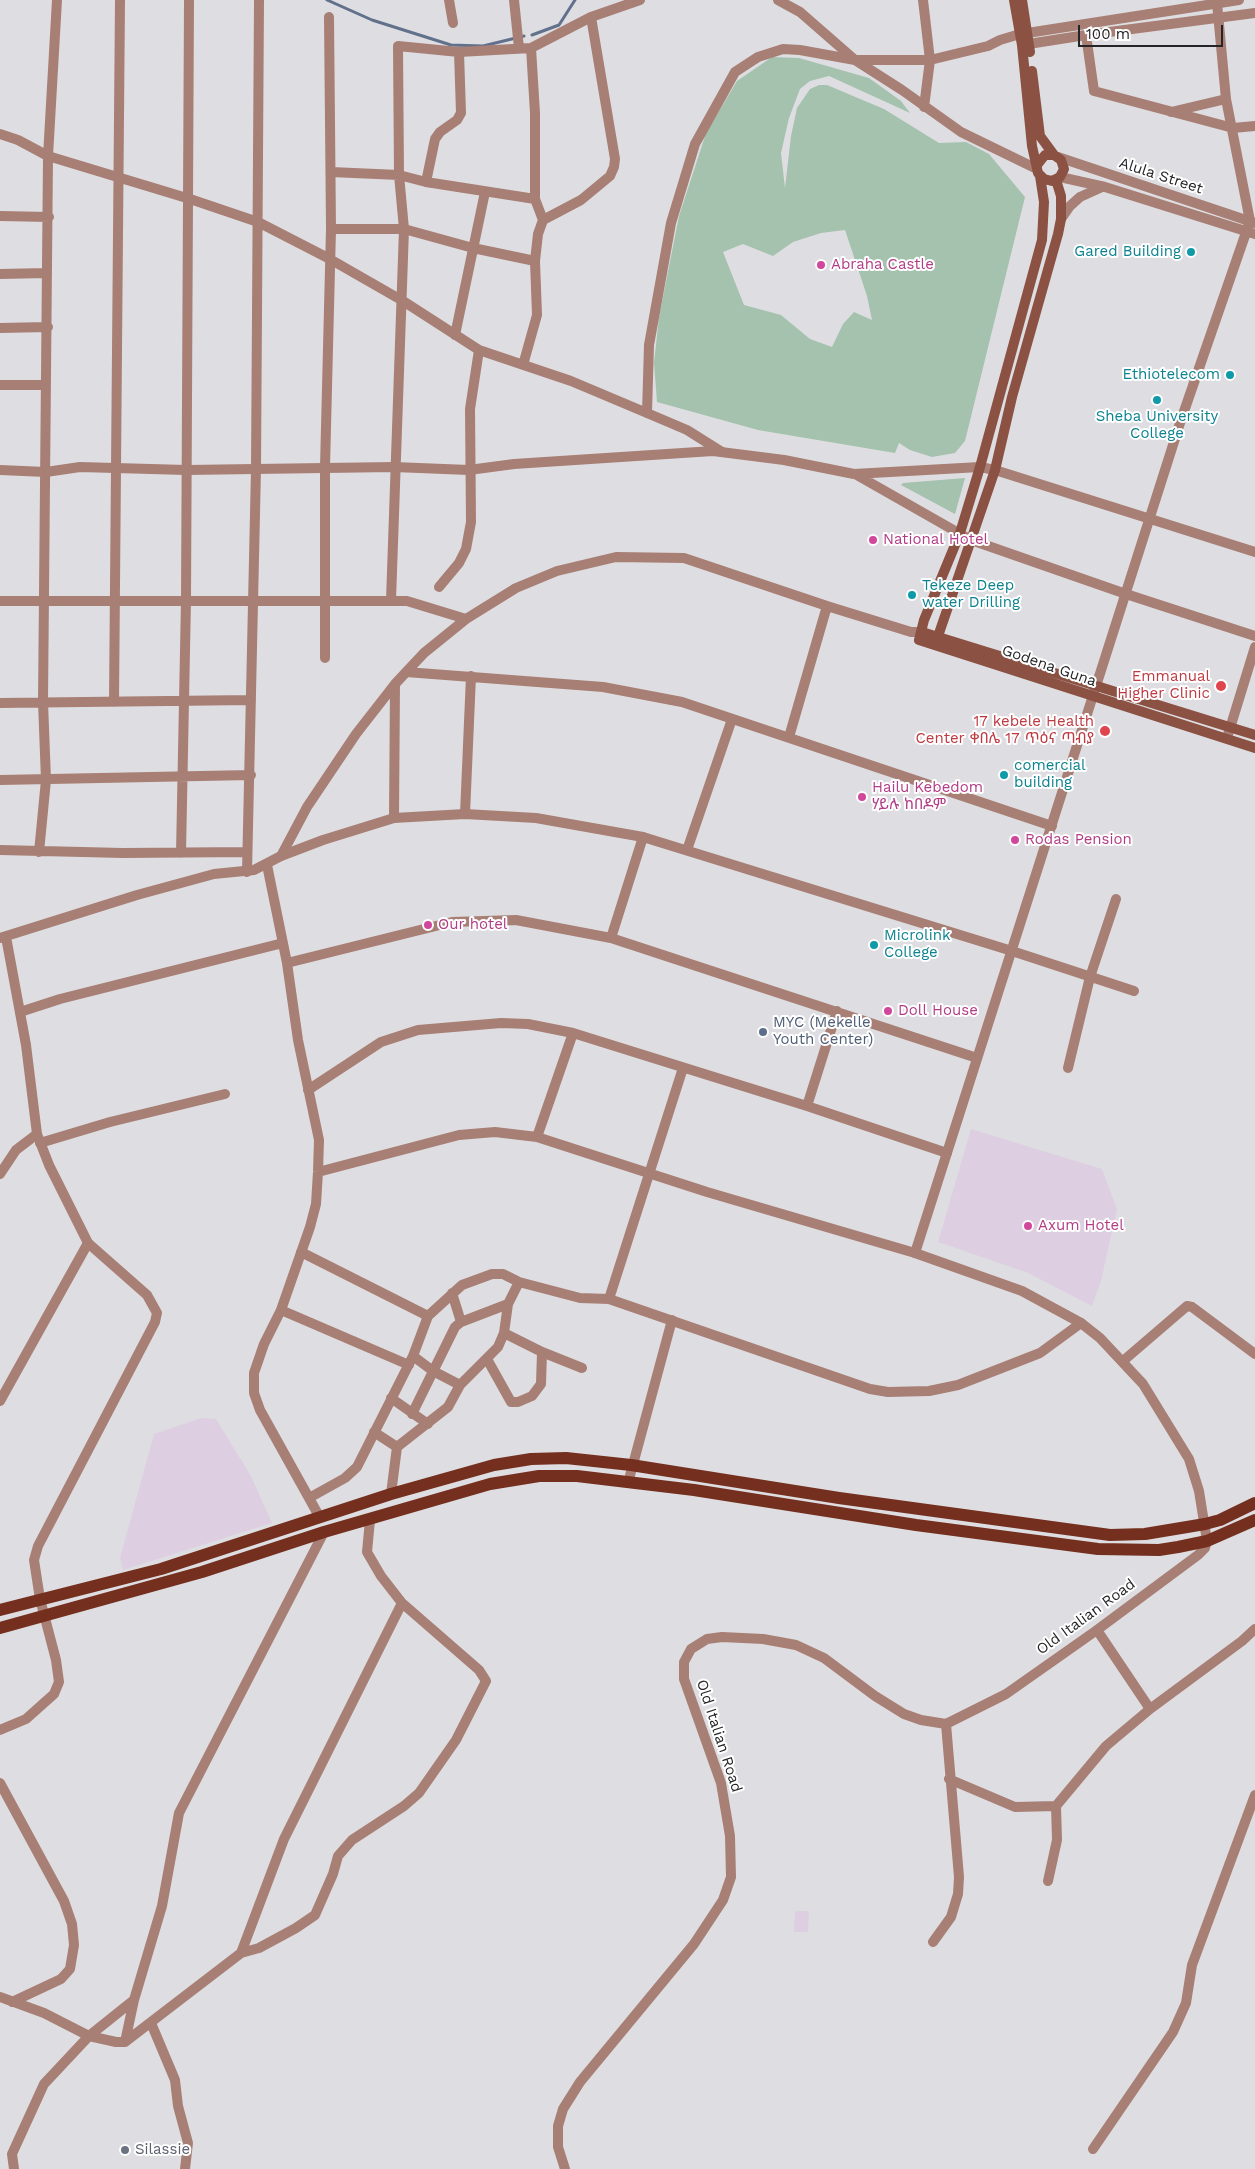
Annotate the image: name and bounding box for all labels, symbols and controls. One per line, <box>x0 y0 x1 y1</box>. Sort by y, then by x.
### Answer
scale bar <box>1080 15 1225 47</box>
text: 100 m <box>1086 25 1130 43</box>
street label: Alula Street <box>1117 154 1205 198</box>
place label: Gared Building <box>1074 243 1181 261</box>
marker: Gared Building <box>1185 246 1197 258</box>
place label: Abraha Castle <box>831 256 934 274</box>
marker: Abraha Castle <box>815 259 827 271</box>
place label: Ethiotelecom <box>1122 366 1220 384</box>
marker: Ethiotelecom <box>1224 369 1236 381</box>
marker: Sheba University College <box>1151 394 1163 406</box>
place label: Sheba University College <box>1096 408 1218 443</box>
place label: National Hotel <box>883 531 988 549</box>
marker: National Hotel <box>867 534 879 546</box>
place label: Tekeze Deep water Drilling <box>922 577 1020 612</box>
marker: Tekeze Deep water Drilling <box>906 589 918 601</box>
street label: Godena Guna <box>999 641 1099 691</box>
place label: Emmanual Higher Clinic <box>1117 668 1210 703</box>
marker: Emmanual Higher Clinic <box>1214 679 1228 693</box>
place label: 17 kebele Health Center ቀበሌ 17 ጥዕና ጣብያ <box>916 713 1094 748</box>
marker: 17 kebele Health Center ቀበሌ 17 ጥዕና ጣብያ <box>1098 724 1112 738</box>
place label: comercial building <box>1014 757 1086 792</box>
marker: comercial building <box>998 769 1010 781</box>
place label: Hailu Kebedom ሃይሉ ከበዶም <box>872 779 983 814</box>
marker: Hailu Kebedom ሃይሉ ከበዶም <box>856 791 868 803</box>
place label: Rodas Pension <box>1025 831 1132 849</box>
marker: Rodas Pension <box>1009 834 1021 846</box>
place label: Our hotel <box>438 916 507 934</box>
marker: Our hotel <box>422 919 434 931</box>
place label: Microlink College <box>884 927 950 962</box>
marker: Microlink College <box>868 939 880 951</box>
place label: Doll House <box>898 1002 978 1020</box>
marker: Doll House <box>882 1005 894 1017</box>
place label: MYC (Mekelle Youth Center) <box>773 1014 873 1049</box>
marker: MYC (Mekelle Youth Center) <box>757 1026 769 1038</box>
place label: Axum Hotel <box>1038 1217 1124 1235</box>
marker: Axum Hotel <box>1022 1220 1034 1232</box>
street label: Old Italian Road <box>1033 1575 1139 1659</box>
street label: Old Italian Road <box>692 1677 746 1795</box>
place label: Silassie <box>135 2141 190 2159</box>
marker: Silassie <box>119 2144 131 2156</box>

